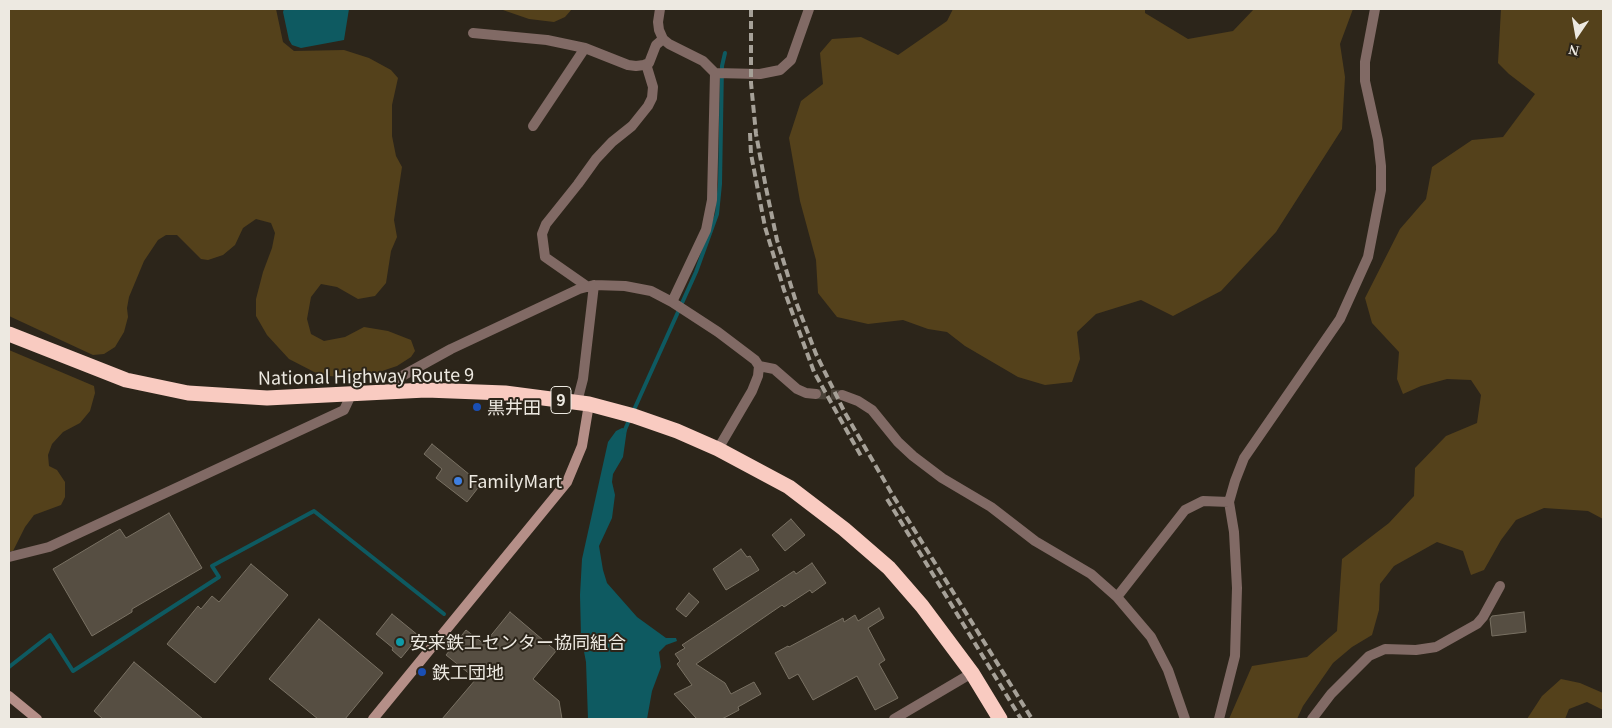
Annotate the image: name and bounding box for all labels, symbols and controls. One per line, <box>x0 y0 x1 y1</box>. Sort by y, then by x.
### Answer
north arrow <box>1552 10 1602 60</box>
text: N <box>1567 42 1580 59</box>
street label: National Highway Route 9 <box>258 363 474 389</box>
road number: 9 <box>551 386 571 414</box>
place label: 黒井田 <box>487 396 541 418</box>
marker: 黒井田 <box>471 401 483 413</box>
place label: FamilyMart <box>468 470 562 492</box>
marker: FamilyMart <box>452 475 464 487</box>
place label: 安来鉄工センター協同組合 <box>410 631 626 653</box>
marker: 安来鉄工センター協同組合 <box>394 636 406 648</box>
place label: 鉄工団地 <box>432 661 504 683</box>
marker: 鉄工団地 <box>416 666 428 678</box>

